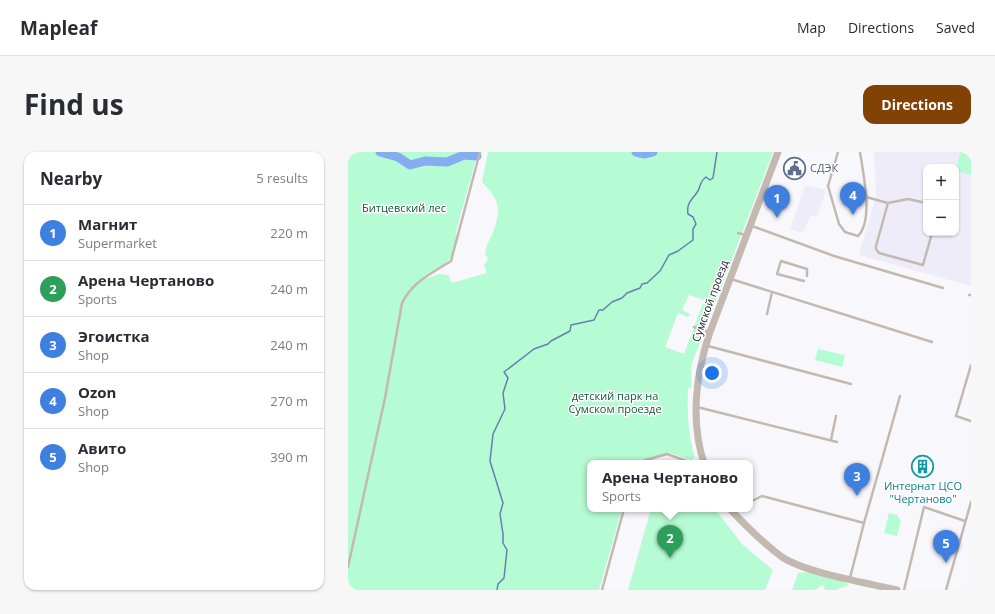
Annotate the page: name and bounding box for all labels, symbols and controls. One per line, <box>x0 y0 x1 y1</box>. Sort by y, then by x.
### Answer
text: Mapleaf <box>20 15 97 41</box>
text: Map <box>797 18 826 37</box>
text: Directions <box>848 18 914 37</box>
text: Saved <box>936 18 975 37</box>
text: Find us <box>24 85 124 123</box>
button: Directions <box>863 85 971 124</box>
public building icon: СДЭК <box>781 155 807 181</box>
place label: СДЭК <box>810 160 838 175</box>
map controls <box>923 164 959 236</box>
button: + <box>923 164 959 200</box>
text: Nearby <box>40 167 102 190</box>
text: 5 results <box>256 169 308 187</box>
pin: 4 <box>840 182 866 215</box>
pin: 1 <box>764 185 790 218</box>
park label: Битцевский лес <box>362 200 446 215</box>
button: − <box>923 200 959 236</box>
text: Магнит <box>78 214 137 234</box>
text: 1 <box>49 224 57 242</box>
text: 220 m <box>270 224 308 242</box>
text: Supermarket <box>78 234 157 252</box>
street label: Сумской проезд <box>688 257 731 344</box>
text: Арена Чертаново <box>78 270 214 290</box>
text: 2 <box>49 280 57 298</box>
text: 240 m <box>270 280 308 298</box>
text: Sports <box>78 290 117 308</box>
text: Эгоистка <box>78 326 150 346</box>
text: 3 <box>49 336 57 354</box>
text: 240 m <box>270 336 308 354</box>
text: Shop <box>78 346 109 364</box>
your location <box>702 363 722 383</box>
text: Ozon <box>78 382 116 402</box>
park label: детский парк на Сумском проезде <box>568 388 662 416</box>
text: 4 <box>49 392 57 410</box>
text: 270 m <box>270 392 308 410</box>
text: Shop <box>78 402 109 420</box>
text: Авито <box>78 438 126 458</box>
text: 5 <box>49 448 57 466</box>
text: 390 m <box>270 448 308 466</box>
building icon: Интернат ЦСО "Чертаново" <box>910 453 936 479</box>
text: Shop <box>78 458 109 476</box>
popup <box>587 460 753 512</box>
pin: 3 <box>844 463 870 496</box>
text: Арена Чертаново <box>602 467 738 487</box>
place label: Интернат ЦСО "Чертаново" <box>884 478 962 506</box>
text: Sports <box>602 487 641 505</box>
pin: 2 <box>657 525 683 558</box>
pin: 5 <box>933 530 959 563</box>

